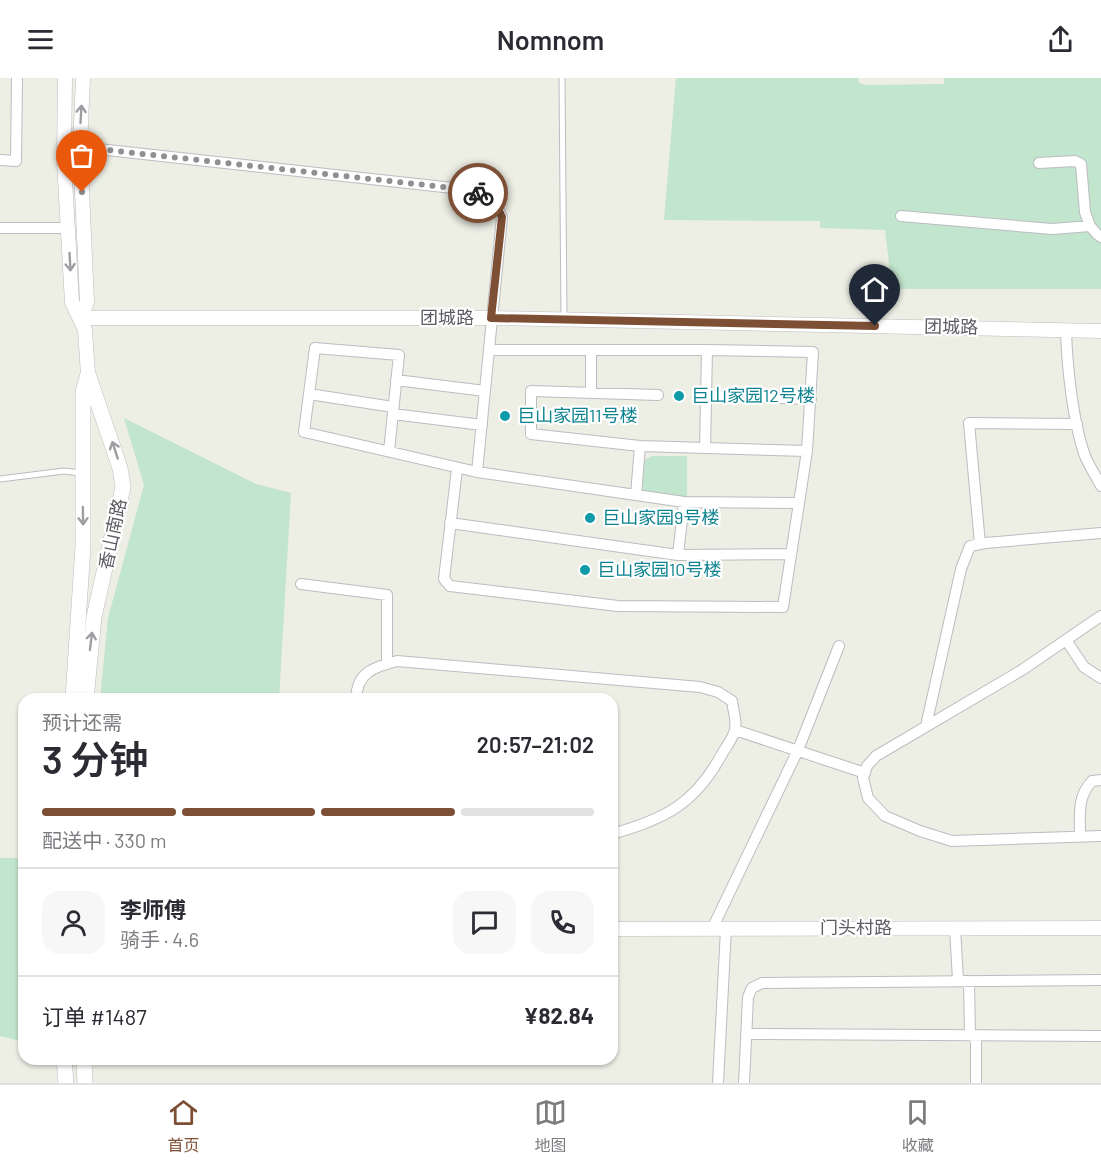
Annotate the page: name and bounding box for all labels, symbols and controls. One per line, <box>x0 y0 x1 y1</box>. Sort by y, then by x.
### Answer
icon: menu <box>24 23 57 56</box>
text: Nomnom <box>497 23 604 55</box>
icon: share <box>1044 23 1077 56</box>
one-way arrow <box>76 105 87 125</box>
pin <box>56 130 107 192</box>
icon: bag <box>65 139 98 172</box>
courier <box>448 163 508 223</box>
icon: bike <box>462 177 495 210</box>
one-way arrow <box>65 252 76 272</box>
pin <box>849 264 900 326</box>
icon: home <box>858 273 891 306</box>
street label: 团城路 <box>420 306 474 328</box>
street label: 团城路 <box>924 315 978 337</box>
place label: 巨山家园12号楼 <box>691 384 815 406</box>
marker: 巨山家园12号楼 <box>672 389 686 403</box>
place label: 巨山家园11号楼 <box>517 404 638 426</box>
marker: 巨山家园11号楼 <box>498 409 512 423</box>
one-way arrow <box>108 441 119 460</box>
street label: 香山南路 <box>94 496 130 571</box>
one-way arrow <box>77 505 89 525</box>
place label: 巨山家园9号楼 <box>602 506 719 528</box>
marker: 巨山家园9号楼 <box>583 511 597 525</box>
place label: 巨山家园10号楼 <box>597 558 721 580</box>
marker: 巨山家园10号楼 <box>578 563 592 577</box>
one-way arrow <box>86 631 97 651</box>
text: 预计还需 <box>42 710 122 734</box>
text: 20:57–21:02 <box>477 731 594 757</box>
text: 3 分钟 <box>42 735 149 782</box>
text: 配送中 · 330 m <box>42 828 167 852</box>
button: person <box>42 891 105 954</box>
button: chat <box>453 891 516 954</box>
button: phone <box>531 891 594 954</box>
text: 李师傅 <box>120 896 186 922</box>
street label: 门头村路 <box>820 916 892 938</box>
text: 骑手 · 4.6 <box>120 927 199 951</box>
text: ¥82.84 <box>524 1002 594 1028</box>
text: 订单 #1487 <box>42 1003 147 1029</box>
tab: 首页 <box>167 1096 200 1156</box>
tab: 地图 <box>534 1096 567 1156</box>
tab: 收藏 <box>901 1096 934 1156</box>

